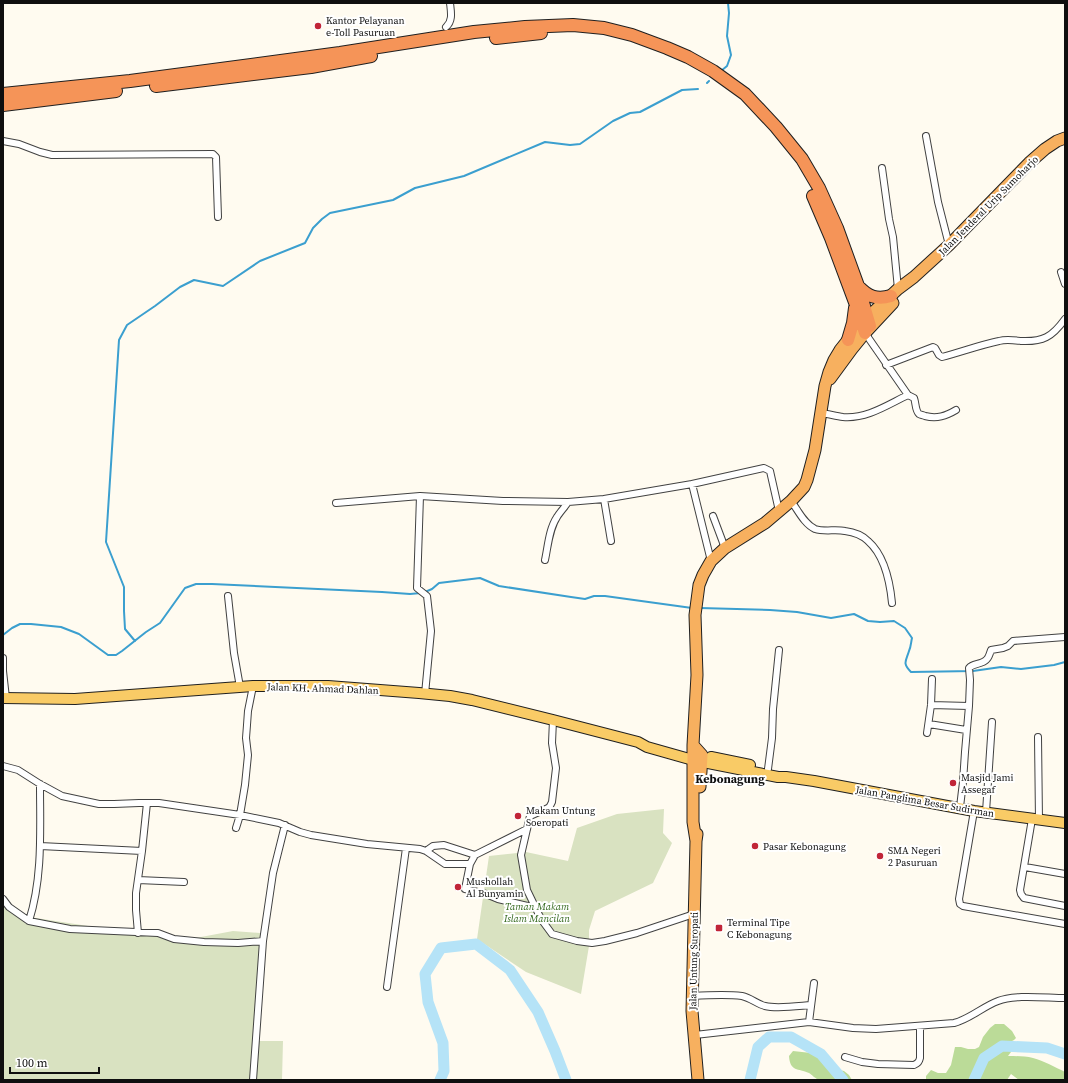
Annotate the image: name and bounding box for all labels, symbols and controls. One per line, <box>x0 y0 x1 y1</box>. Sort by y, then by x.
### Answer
place label: Kantor Pelayanan e-Toll Pasuruan <box>326 14 405 39</box>
marker: Kantor Pelayanan e-Toll Pasuruan <box>313 21 323 31</box>
street label: Jalan Jenderal Urip Sumoharjo <box>935 152 1041 259</box>
street label: Jalan KH. Ahmad Dahlan <box>266 680 379 697</box>
district label: Kebonagung <box>695 771 765 787</box>
place label: Masjid Jami Assegaf <box>961 771 1014 796</box>
marker: Masjid Jami Assegaf <box>948 778 958 788</box>
street label: Jalan Panglima Besar Sudirman <box>854 783 995 820</box>
place label: Makam Untung Soeropati <box>526 804 595 829</box>
marker: Makam Untung Soeropati <box>513 811 523 821</box>
place label: Pasar Kebonagung <box>763 840 846 853</box>
marker: Pasar Kebonagung <box>750 841 760 851</box>
place label: SMA Negeri 2 Pasuruan <box>888 844 941 869</box>
marker: SMA Negeri 2 Pasuruan <box>875 851 885 861</box>
place label: Mushollah Al Bunyamin <box>466 875 524 900</box>
marker: Mushollah Al Bunyamin <box>453 882 463 892</box>
park label: Taman Makam Islam Mancilan <box>503 900 570 925</box>
street label: Jalan Untung Suropati <box>686 912 701 1011</box>
place label: Terminal Tipe C Kebonagung <box>727 916 792 941</box>
marker: Terminal Tipe C Kebonagung <box>714 923 724 933</box>
scale bar <box>10 1049 99 1075</box>
text: 100 m <box>16 1055 48 1071</box>

